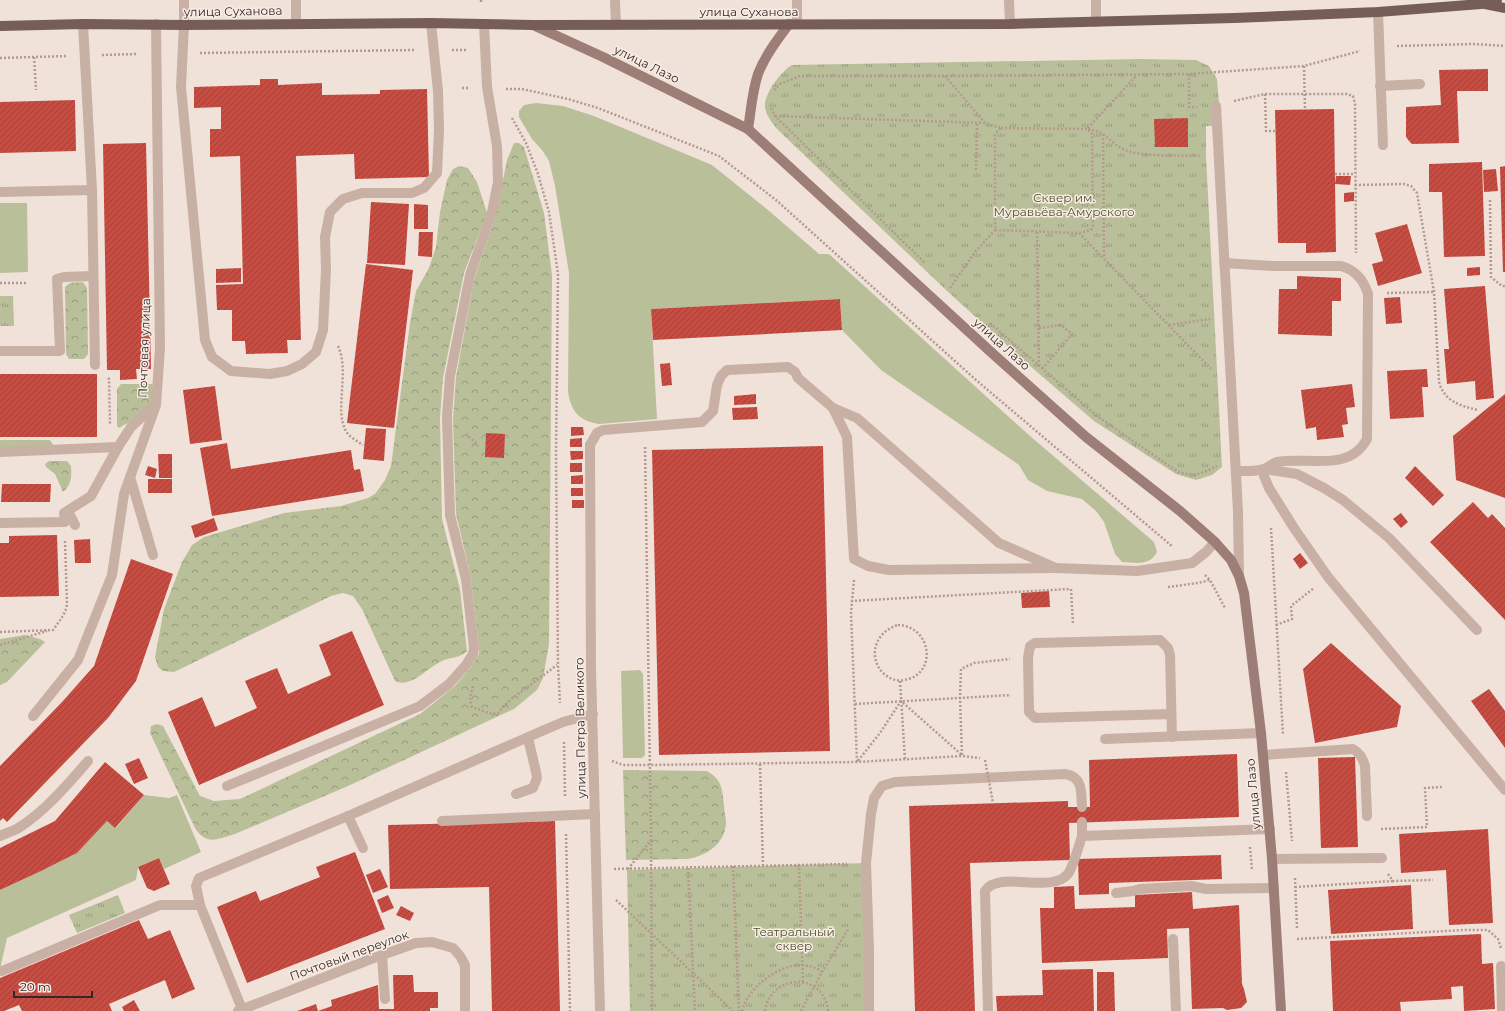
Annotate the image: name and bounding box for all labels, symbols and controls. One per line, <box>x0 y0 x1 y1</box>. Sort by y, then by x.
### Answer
street label: улица Суханова <box>182 3 283 19</box>
street label: улица Суханова <box>699 4 798 19</box>
street label: улица Лазо <box>611 41 683 86</box>
park label: Сквер им. Муравьёва-Амурского <box>993 190 1135 219</box>
street label: Почтовая улица <box>135 298 153 398</box>
street label: улица Лазо <box>970 314 1034 374</box>
street label: улица Петра Великого <box>571 657 589 800</box>
street label: улица Лазо <box>1242 758 1264 831</box>
park label: Театральный сквер <box>753 924 835 953</box>
street label: Почтовый переулок <box>287 926 411 984</box>
scale bar <box>14 973 92 999</box>
text: 20 m <box>20 979 51 994</box>

